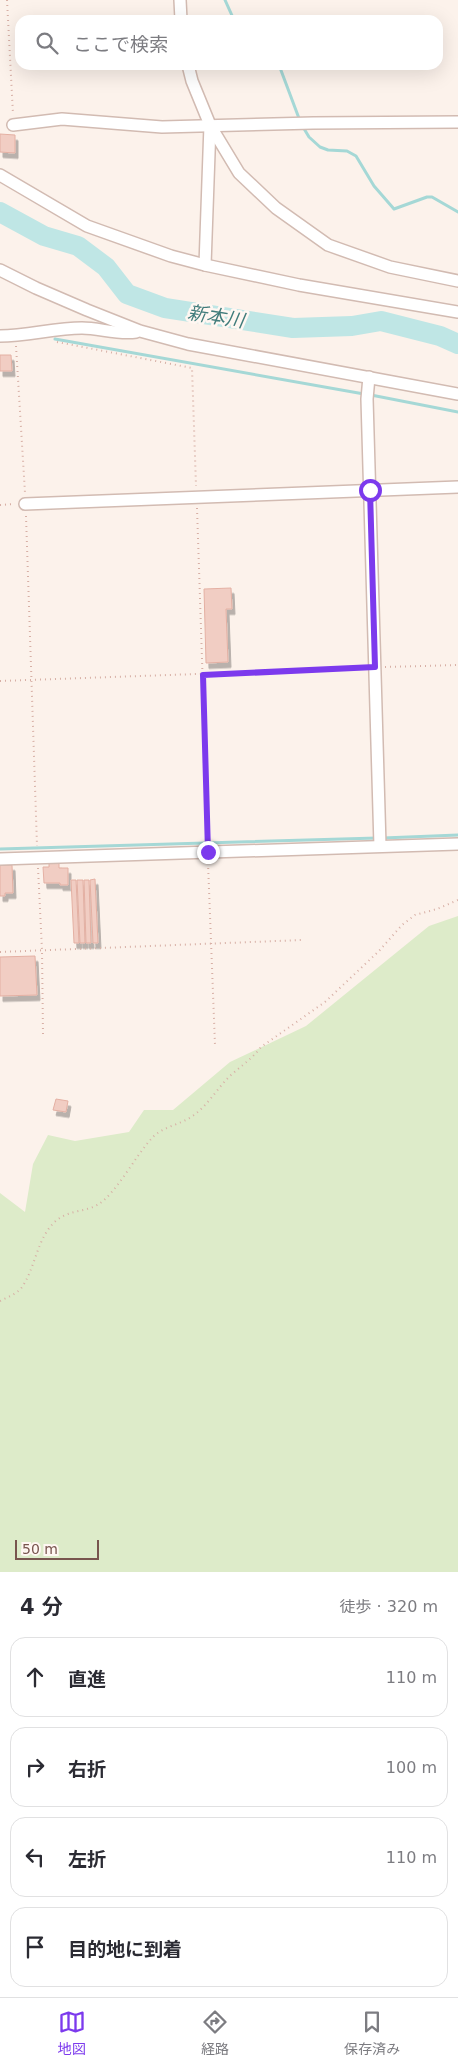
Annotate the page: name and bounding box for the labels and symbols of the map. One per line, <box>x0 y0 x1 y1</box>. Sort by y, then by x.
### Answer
water label: 新本川 <box>186 301 248 332</box>
route start <box>359 479 382 502</box>
route end <box>197 841 220 864</box>
scale bar <box>15 1537 99 1560</box>

